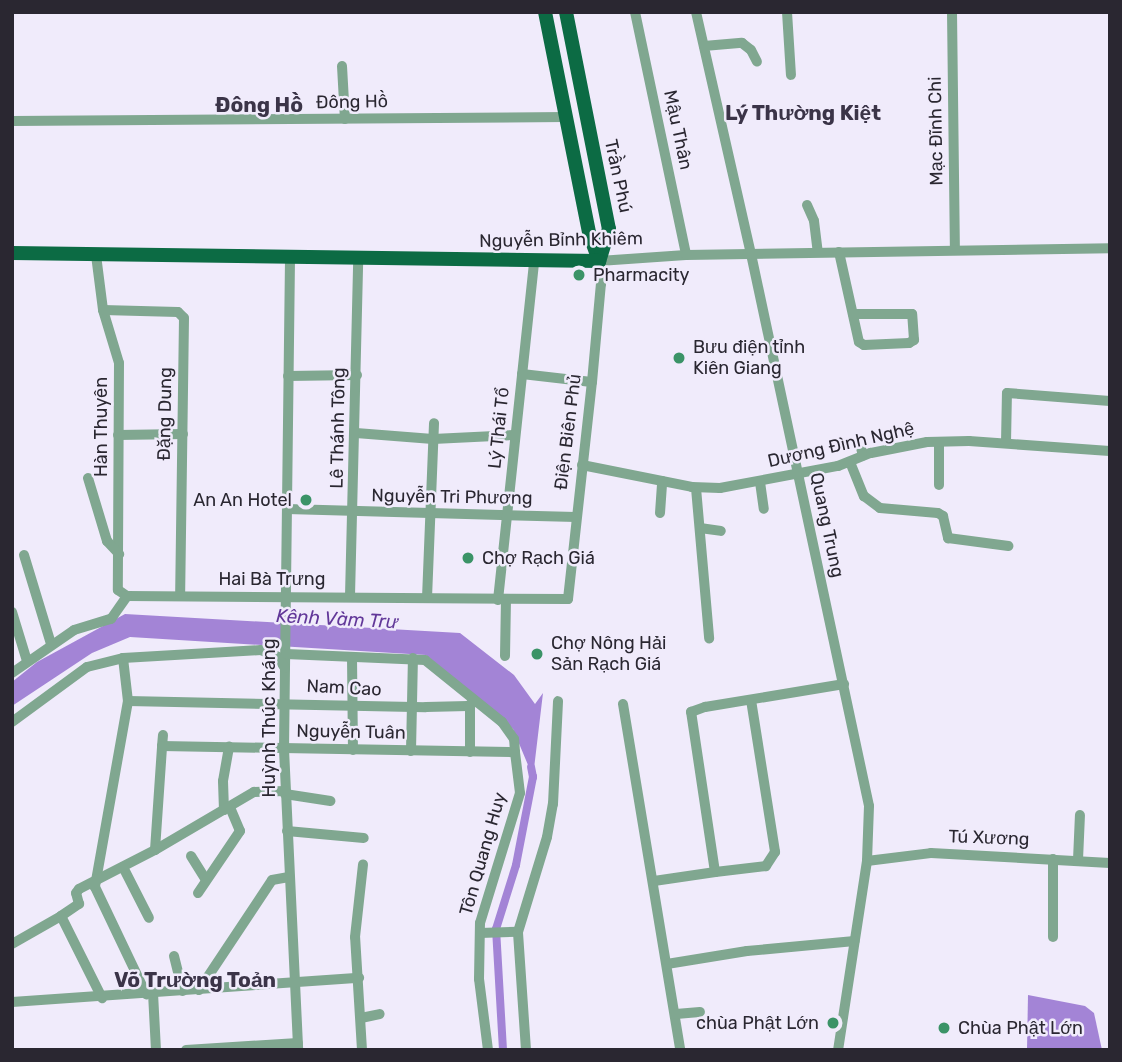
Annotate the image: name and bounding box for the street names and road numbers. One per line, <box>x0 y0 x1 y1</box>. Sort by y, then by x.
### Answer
street label: Mạc Đĩnh Chi <box>924 76 948 186</box>
street label: Mậu Thân <box>659 88 697 172</box>
street label: Đông Hồ <box>316 91 388 113</box>
street label: Trần Phú <box>600 137 636 215</box>
street label: Nguyễn Bỉnh Khiêm <box>479 228 643 252</box>
street label: Đặng Dung <box>153 367 177 461</box>
street label: Lê Thánh Tông <box>326 367 350 489</box>
street label: Điện Biên Phủ <box>550 373 586 491</box>
street label: Hàn Thuyên <box>90 377 112 477</box>
street label: Lý Thái Tổ <box>484 386 514 470</box>
street label: Dương Đình Nghệ <box>766 418 916 472</box>
street label: Quang Trung <box>805 470 849 580</box>
street label: Nguyễn Tri Phương <box>371 485 533 509</box>
street label: Hai Bà Trưng <box>218 568 326 590</box>
street label: Huỳnh Thúc Kháng <box>258 638 280 798</box>
street label: Nam Cao <box>306 675 382 701</box>
street label: Nguyễn Tuân <box>296 720 406 744</box>
street label: Tôn Quang Huy <box>455 790 511 918</box>
street label: Tú Xương <box>948 826 1030 850</box>

